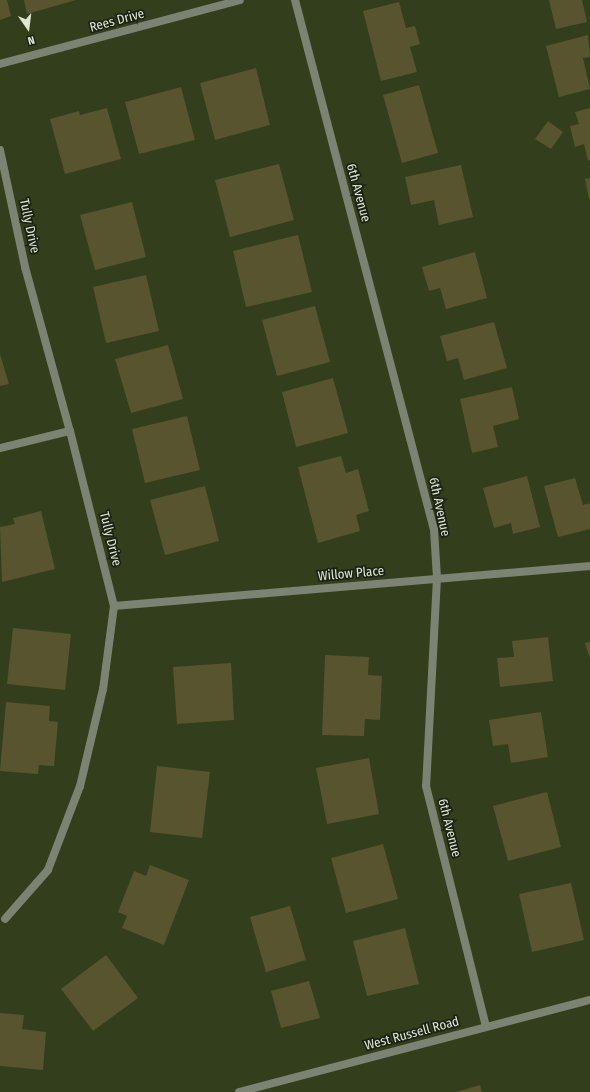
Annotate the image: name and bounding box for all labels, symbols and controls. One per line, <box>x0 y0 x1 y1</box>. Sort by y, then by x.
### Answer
street label: Rees Drive <box>88 6 146 36</box>
north arrow <box>8 8 48 48</box>
text: N <box>26 33 36 47</box>
street label: 6th Avenue <box>343 162 373 224</box>
street label: Tully Drive <box>16 197 42 255</box>
street label: 6th Avenue <box>425 476 453 538</box>
street label: Tully Drive <box>96 510 124 568</box>
street label: Willow Place <box>317 563 385 585</box>
street label: 6th Avenue <box>434 797 464 859</box>
street label: West Russell Road <box>363 1014 461 1054</box>

